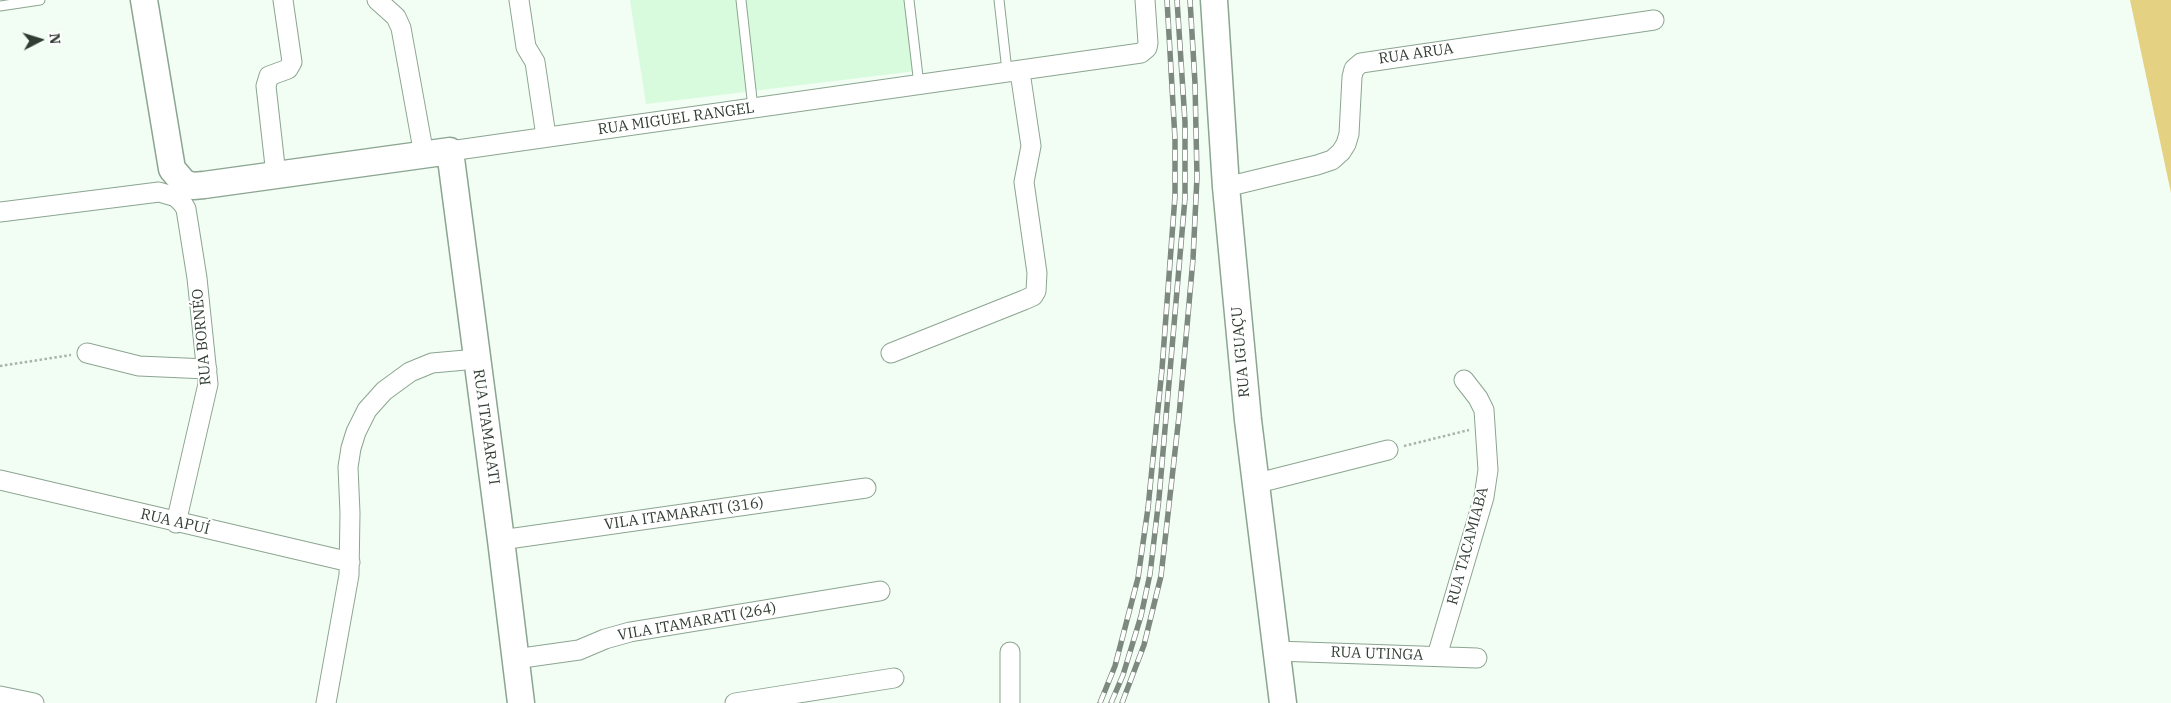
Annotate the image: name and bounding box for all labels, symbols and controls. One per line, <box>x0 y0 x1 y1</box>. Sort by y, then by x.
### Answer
north arrow <box>15 15 65 65</box>
text: N <box>45 32 64 45</box>
street label: RUA ARUA <box>1377 40 1455 68</box>
street label: RUA MIGUEL RANGEL <box>597 99 755 139</box>
street label: RUA BORNÉO <box>189 288 215 386</box>
street label: RUA IGUAÇU <box>1228 306 1254 398</box>
street label: RUA ITAMARATI <box>469 368 503 486</box>
street label: RUA TACAMIABA <box>1444 485 1492 607</box>
street label: VILA ITAMARATI (316) <box>603 494 765 534</box>
street label: RUA APUÍ <box>139 505 211 539</box>
street label: VILA ITAMARATI (264) <box>616 599 778 645</box>
street label: RUA UTINGA <box>1330 643 1424 665</box>

